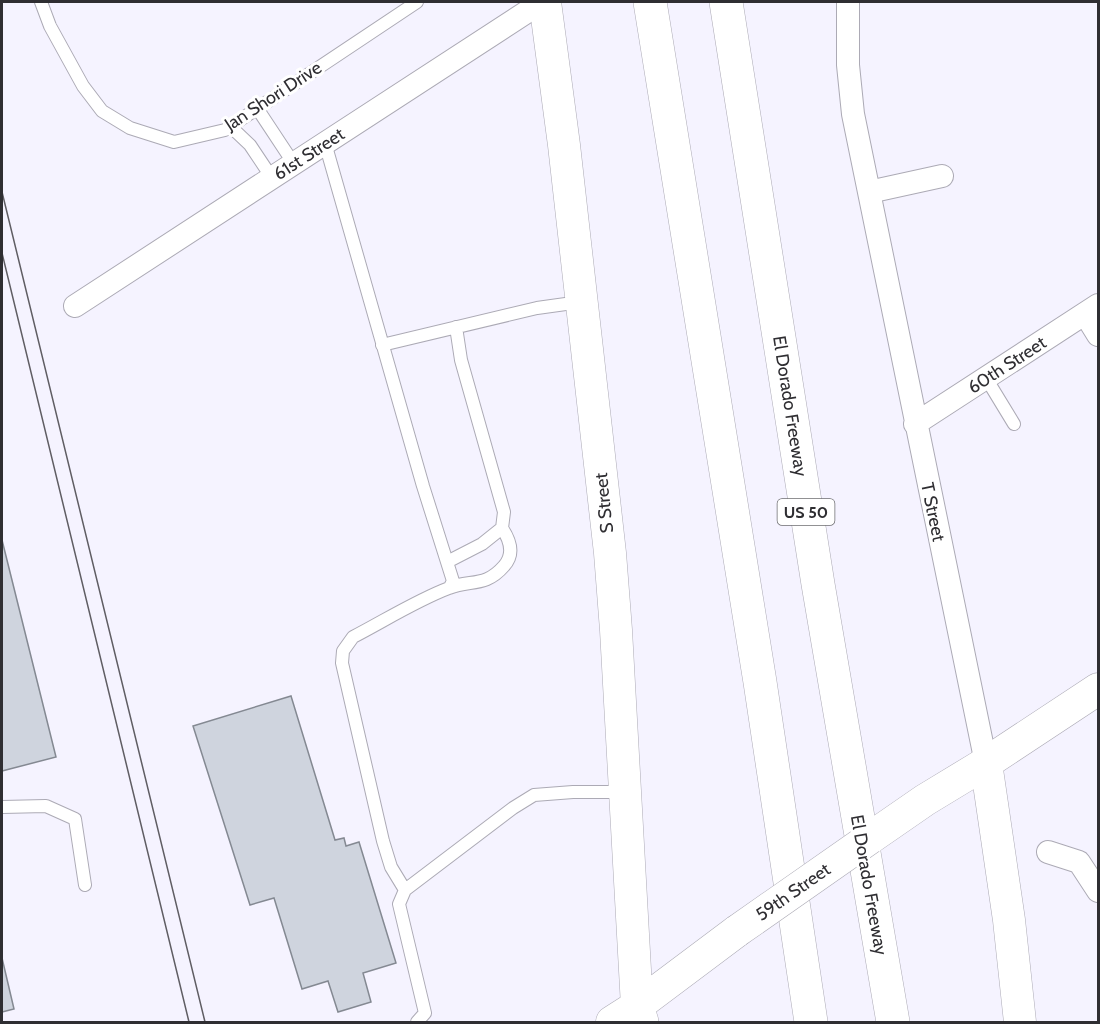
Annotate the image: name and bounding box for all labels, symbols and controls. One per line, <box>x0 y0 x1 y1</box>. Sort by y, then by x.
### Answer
street label: Jan Shori Drive <box>220 57 326 136</box>
street label: 61st Street <box>270 123 348 185</box>
street label: 60th Street <box>964 332 1050 398</box>
street label: El Dorado Freeway <box>768 334 812 478</box>
street label: S Street <box>590 472 618 534</box>
street label: T Street <box>916 480 950 544</box>
road number: US 50 <box>778 499 834 525</box>
street label: El Dorado Freeway <box>846 813 892 957</box>
street label: 59th Street <box>751 858 835 926</box>

